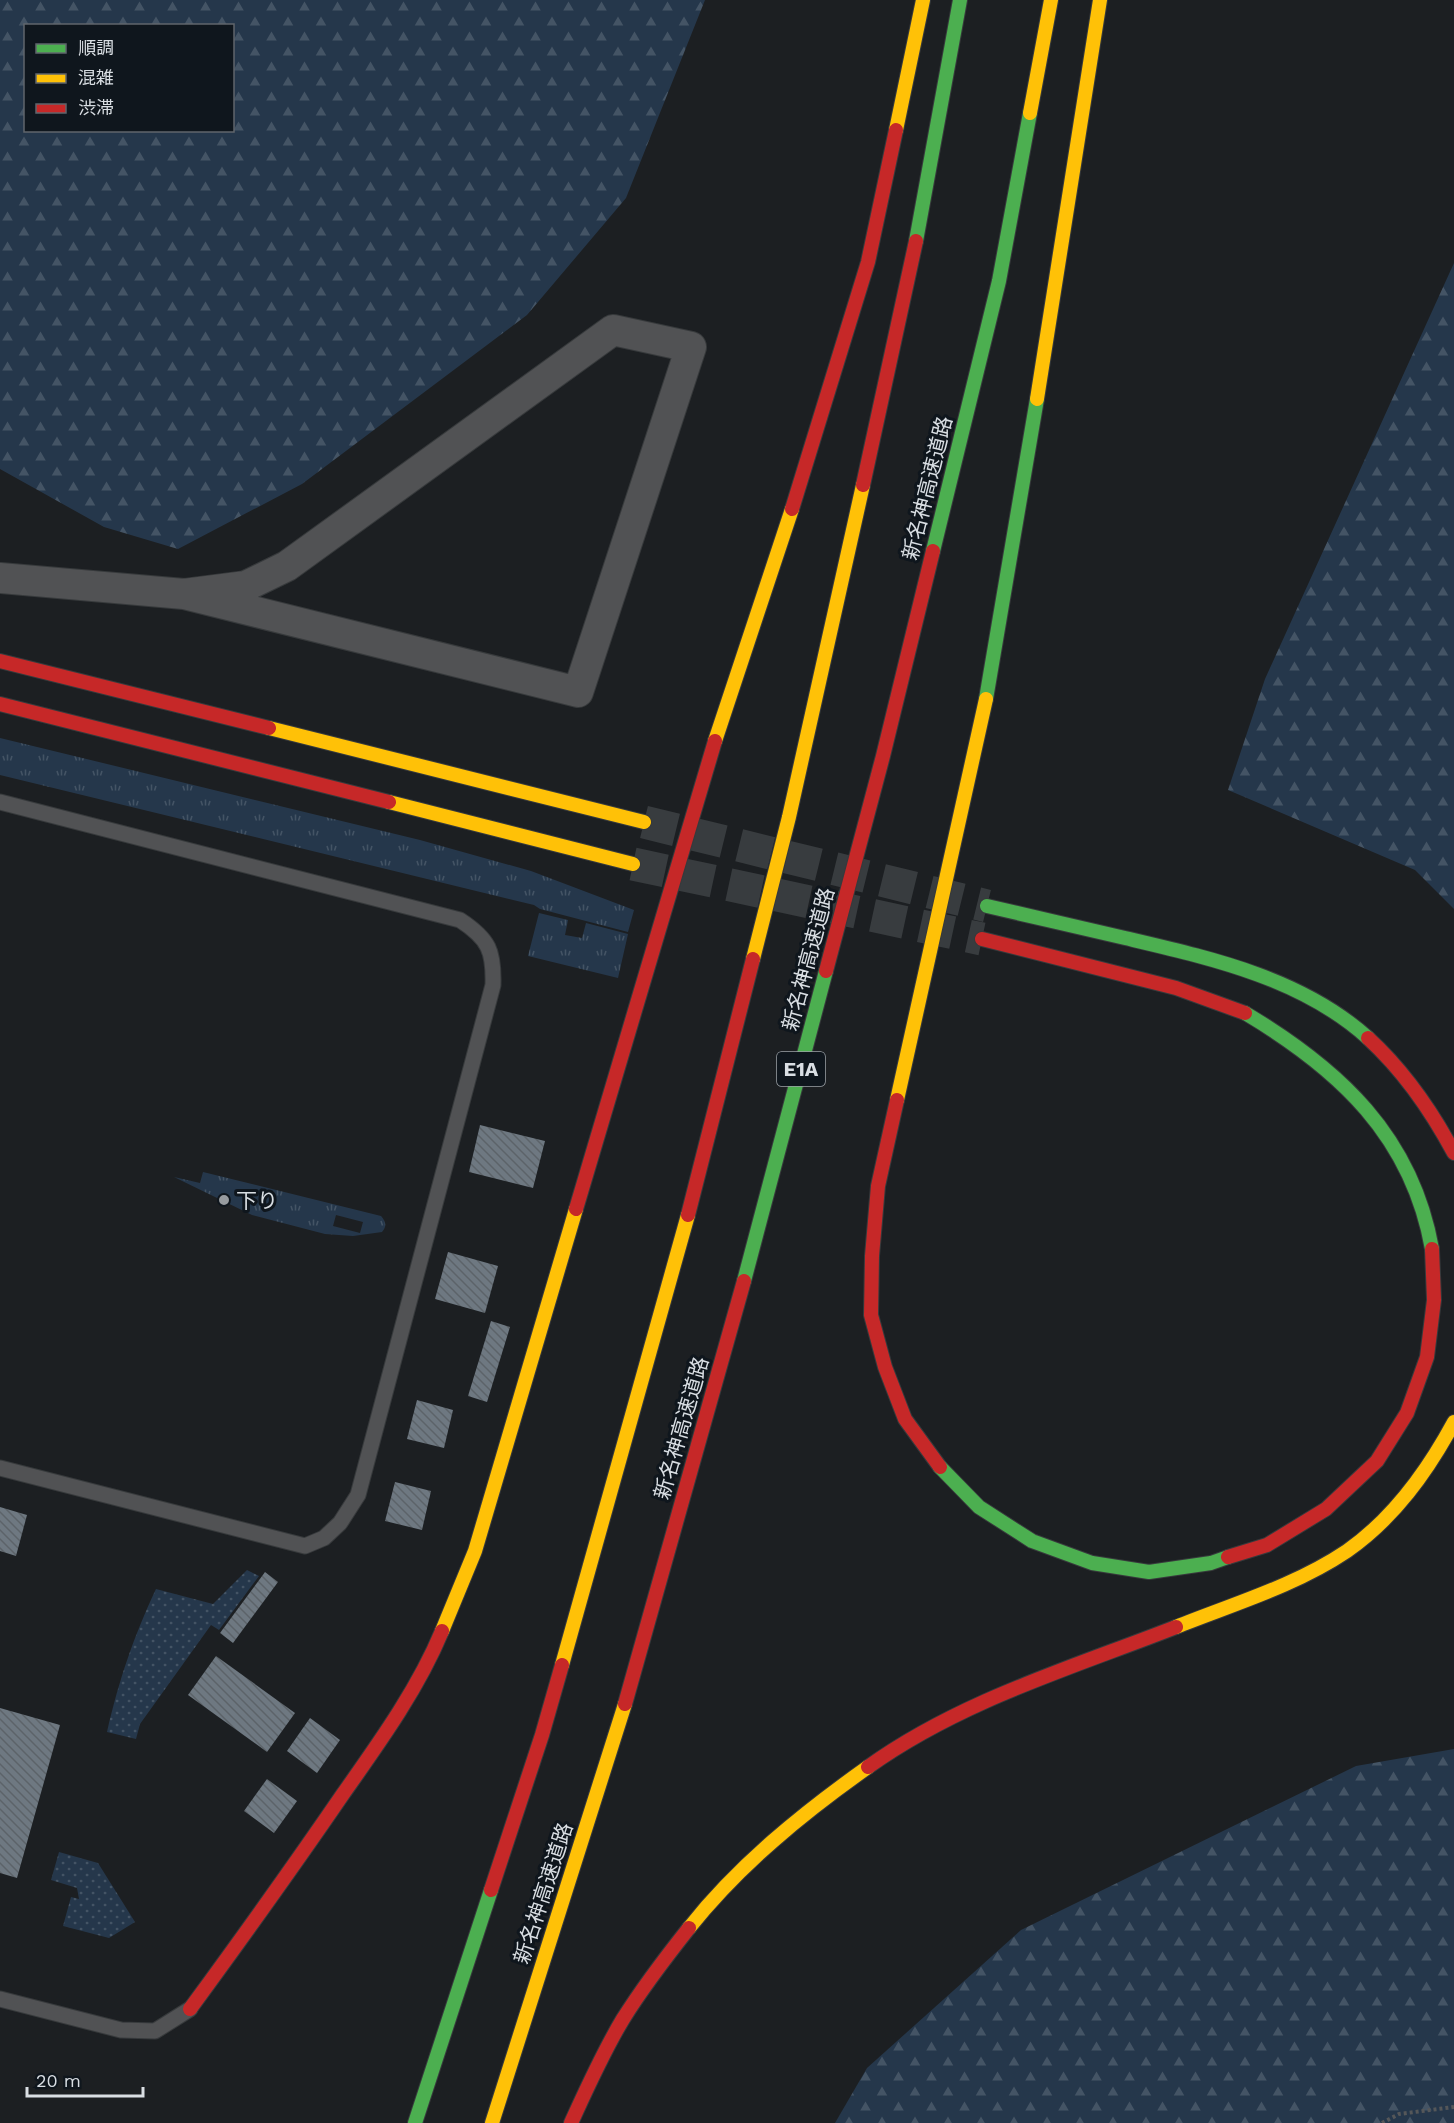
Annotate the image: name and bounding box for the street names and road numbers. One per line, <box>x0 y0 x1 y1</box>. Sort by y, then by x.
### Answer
street label: 新名神高速道路 <box>897 414 957 562</box>
street label: 新名神高速道路 <box>777 885 839 1033</box>
road number: E1A <box>777 1052 825 1086</box>
street label: 新名神高速道路 <box>649 1354 713 1502</box>
street label: 新名神高速道路 <box>508 1819 578 1967</box>

